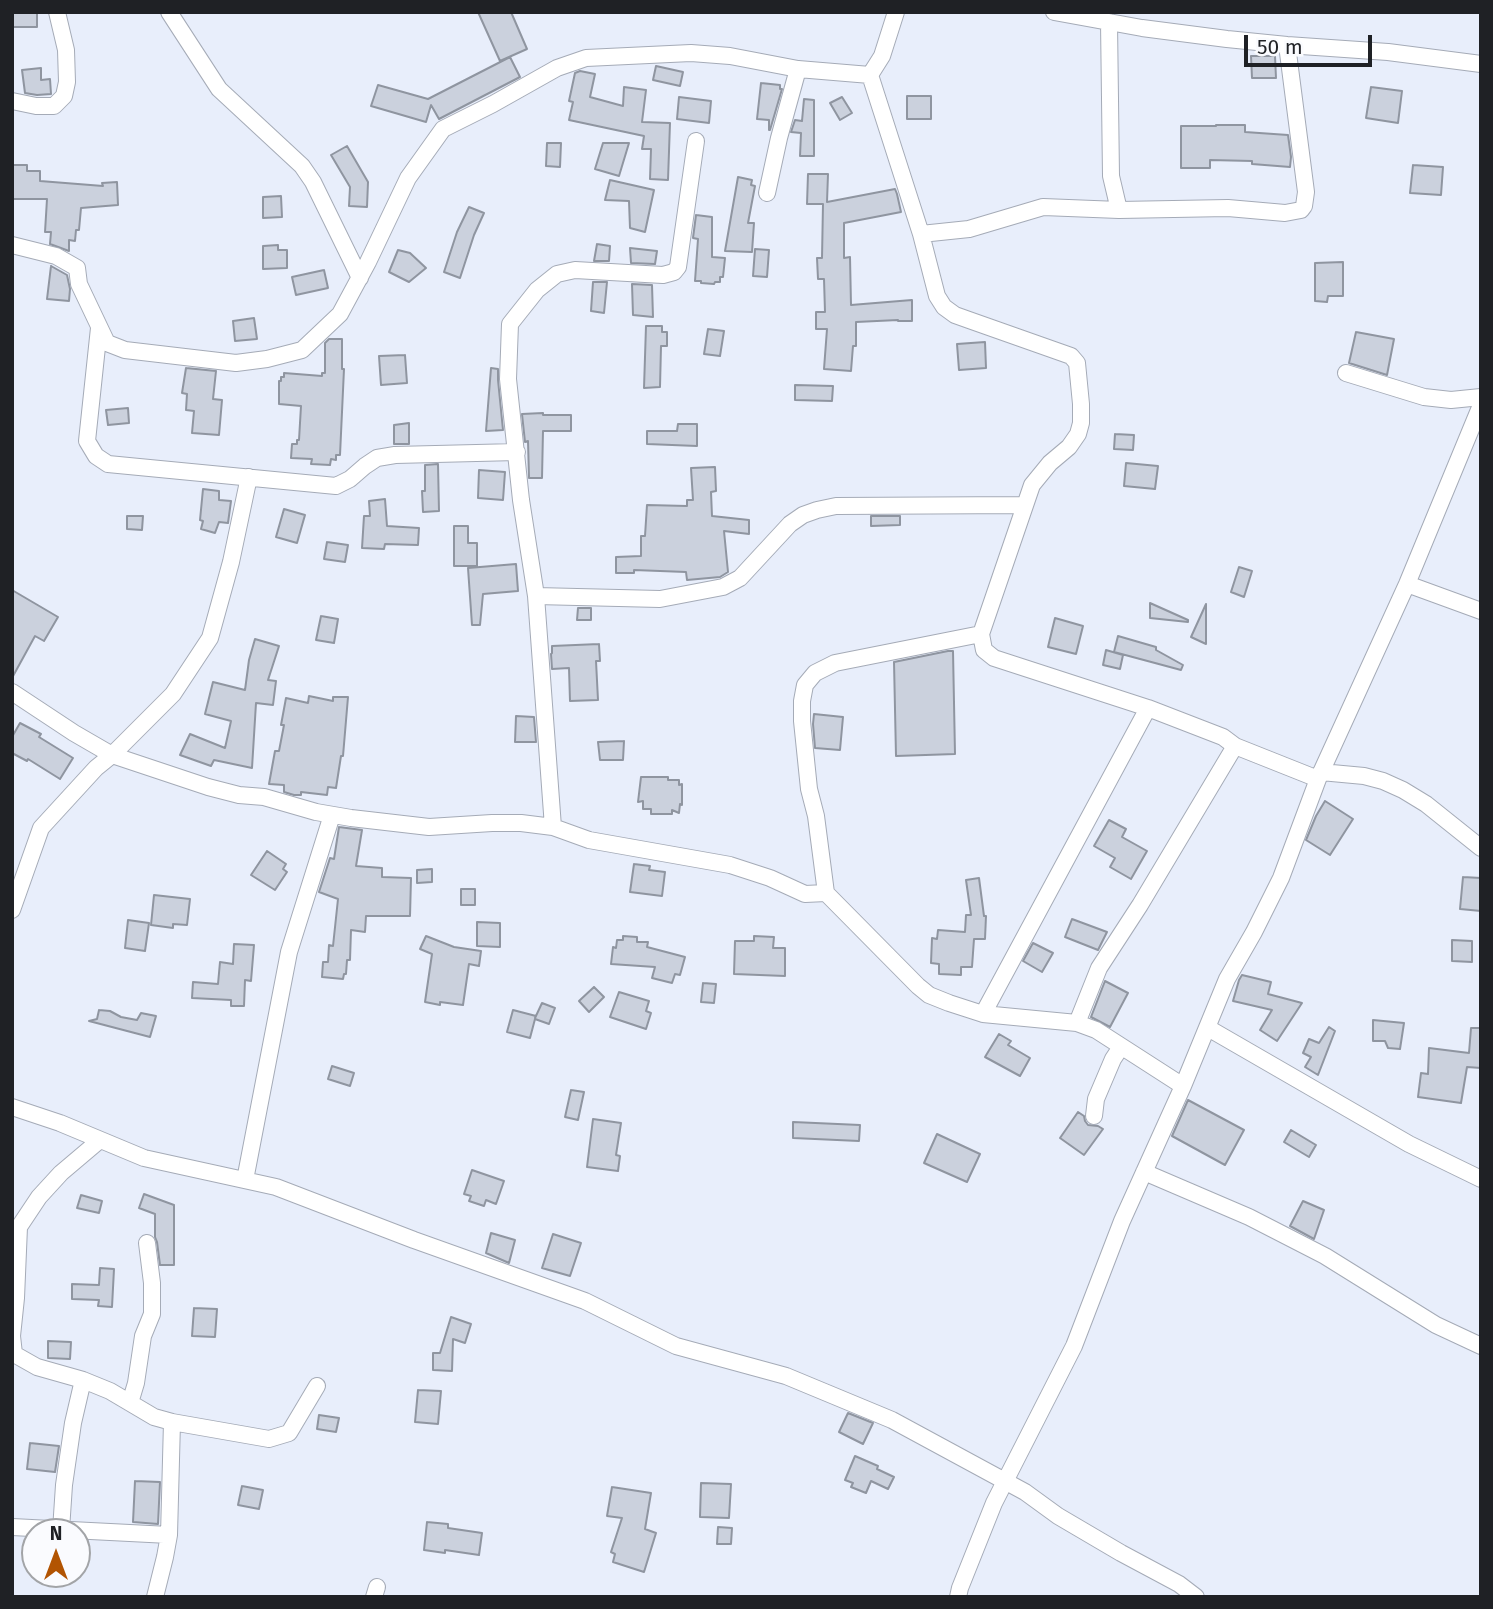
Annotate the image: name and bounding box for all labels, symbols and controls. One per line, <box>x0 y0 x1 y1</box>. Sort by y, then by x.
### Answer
scale bar <box>1248 21 1376 65</box>
text: 50 m <box>1257 34 1303 60</box>
north arrow <box>21 1518 91 1588</box>
text: N <box>50 1522 62 1545</box>

